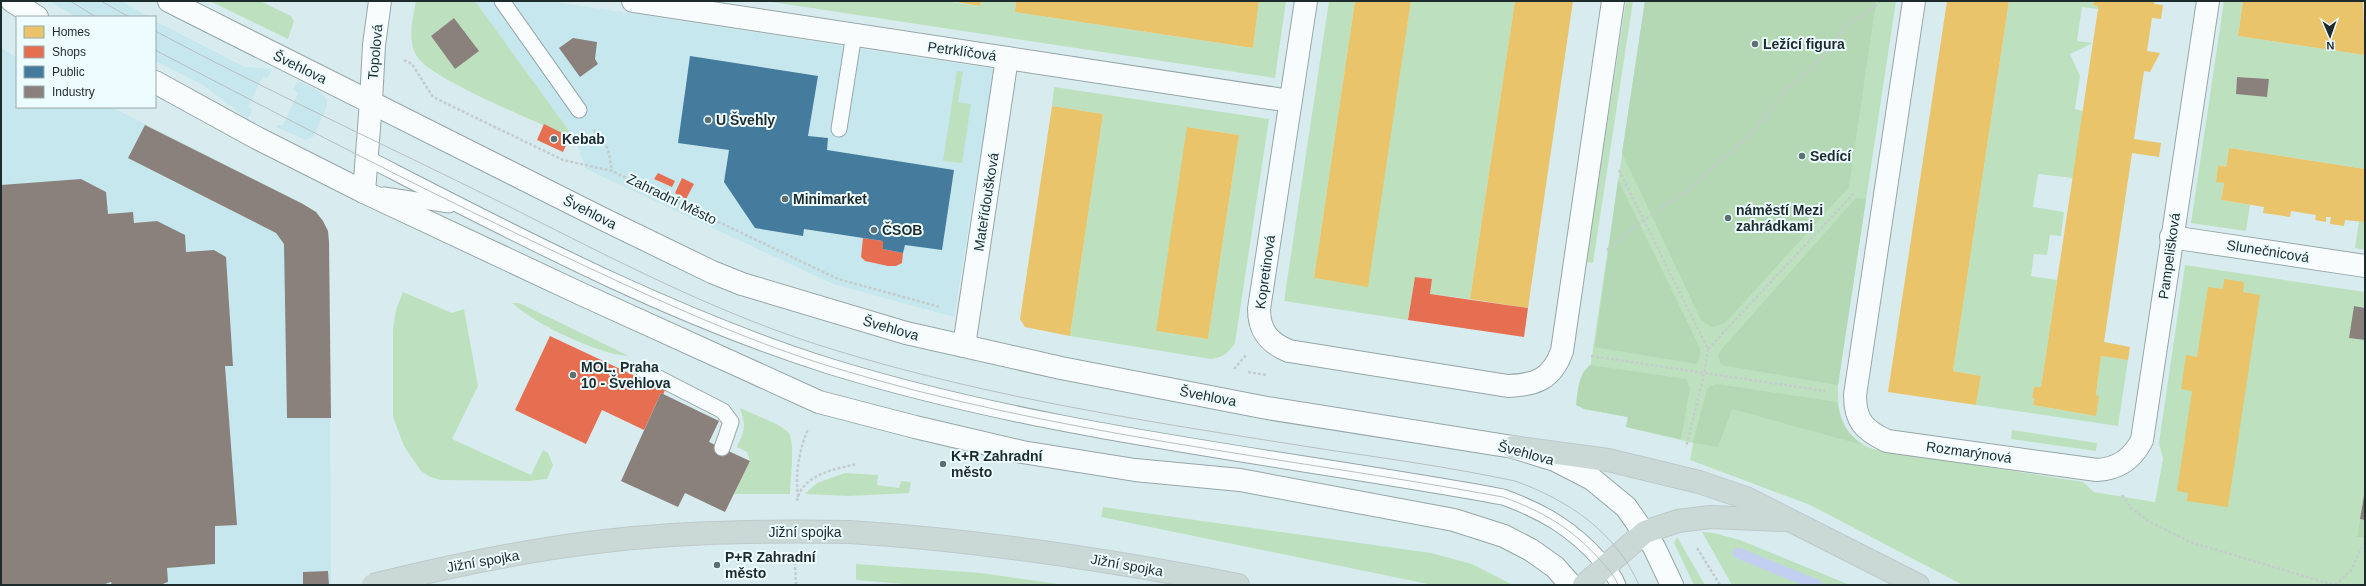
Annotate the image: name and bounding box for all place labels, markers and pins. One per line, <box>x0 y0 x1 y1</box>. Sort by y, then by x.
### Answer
place label: Ležící figura <box>1763 36 1845 52</box>
marker: Ležící figura <box>1750 39 1760 49</box>
place label: U Švehly <box>716 111 775 128</box>
marker: U Švehly <box>703 115 713 125</box>
place label: Kebab <box>562 131 605 147</box>
marker: Kebab <box>549 134 559 144</box>
place label: Sedící <box>1810 148 1852 164</box>
marker: Sedící <box>1797 151 1807 161</box>
place label: Minimarket <box>793 191 867 207</box>
marker: Minimarket <box>780 194 790 204</box>
place label: náměstí Mezi zahrádkami <box>1736 202 1823 234</box>
marker: náměstí Mezi zahrádkami <box>1723 213 1733 223</box>
place label: ČSOB <box>882 221 922 238</box>
marker: ČSOB <box>869 225 879 235</box>
place label: MOL, Praha 10 - Švehlova <box>581 359 671 391</box>
marker: MOL, Praha 10 - Švehlova <box>568 370 578 380</box>
place label: K+R Zahradní město <box>951 448 1044 480</box>
marker: K+R Zahradní město <box>938 459 948 469</box>
place label: P+R Zahradní město <box>725 549 817 581</box>
marker: P+R Zahradní město <box>712 560 722 570</box>

